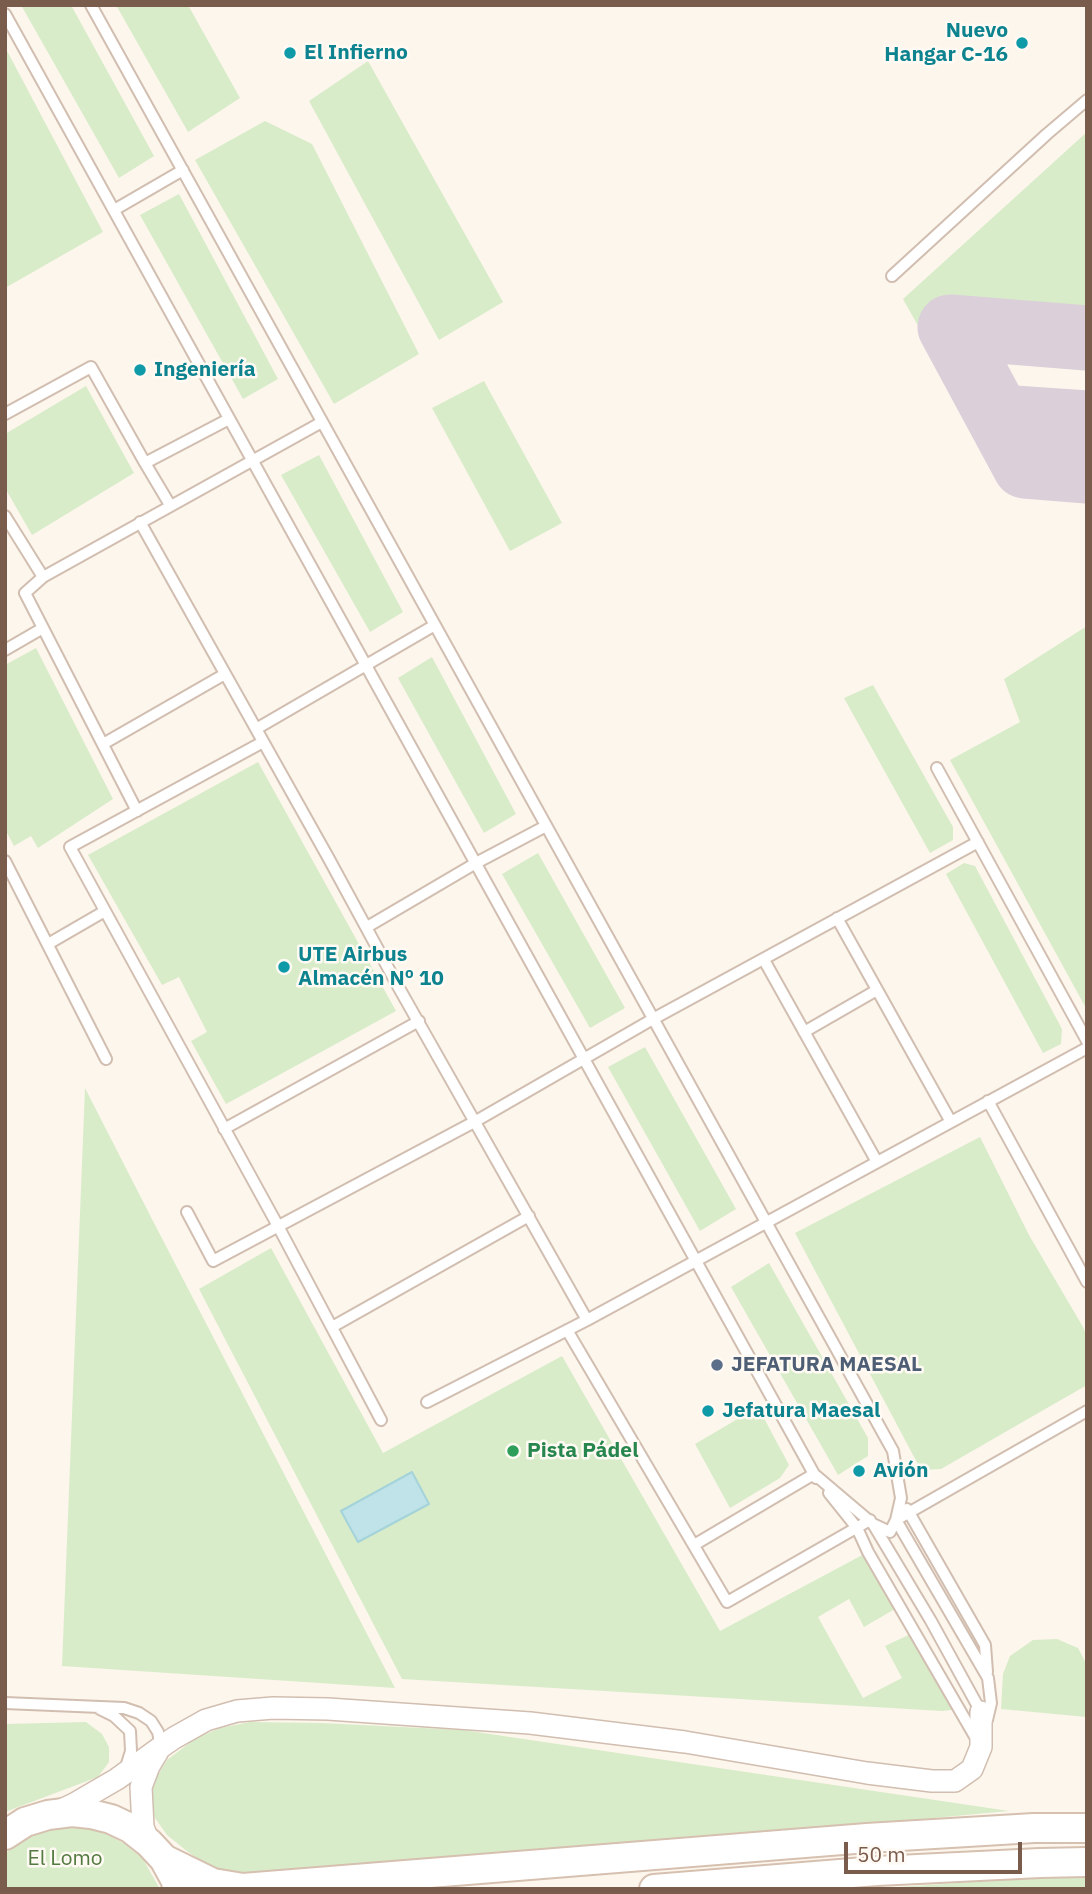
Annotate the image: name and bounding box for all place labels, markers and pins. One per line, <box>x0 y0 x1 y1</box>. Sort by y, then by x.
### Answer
place label: Nuevo Hangar C-16 <box>884 18 1008 68</box>
marker: Nuevo Hangar C-16 <box>1014 35 1030 51</box>
place label: El Infierno <box>304 40 408 66</box>
marker: El Infierno <box>282 45 298 61</box>
place label: Ingeniería <box>154 357 256 383</box>
marker: Ingeniería <box>132 362 148 378</box>
place label: UTE Airbus Almacén Nº 10 <box>298 942 444 992</box>
marker: UTE Airbus Almacén Nº 10 <box>276 959 292 975</box>
place label: JEFATURA MAESAL <box>731 1352 922 1378</box>
marker: JEFATURA MAESAL <box>709 1357 725 1373</box>
place label: Jefatura Maesal <box>722 1398 880 1424</box>
marker: Jefatura Maesal <box>700 1403 716 1419</box>
place label: Pista Pádel <box>527 1438 638 1464</box>
marker: Pista Pádel <box>505 1443 521 1459</box>
place label: Avión <box>873 1458 928 1484</box>
marker: Avión <box>851 1463 867 1479</box>

